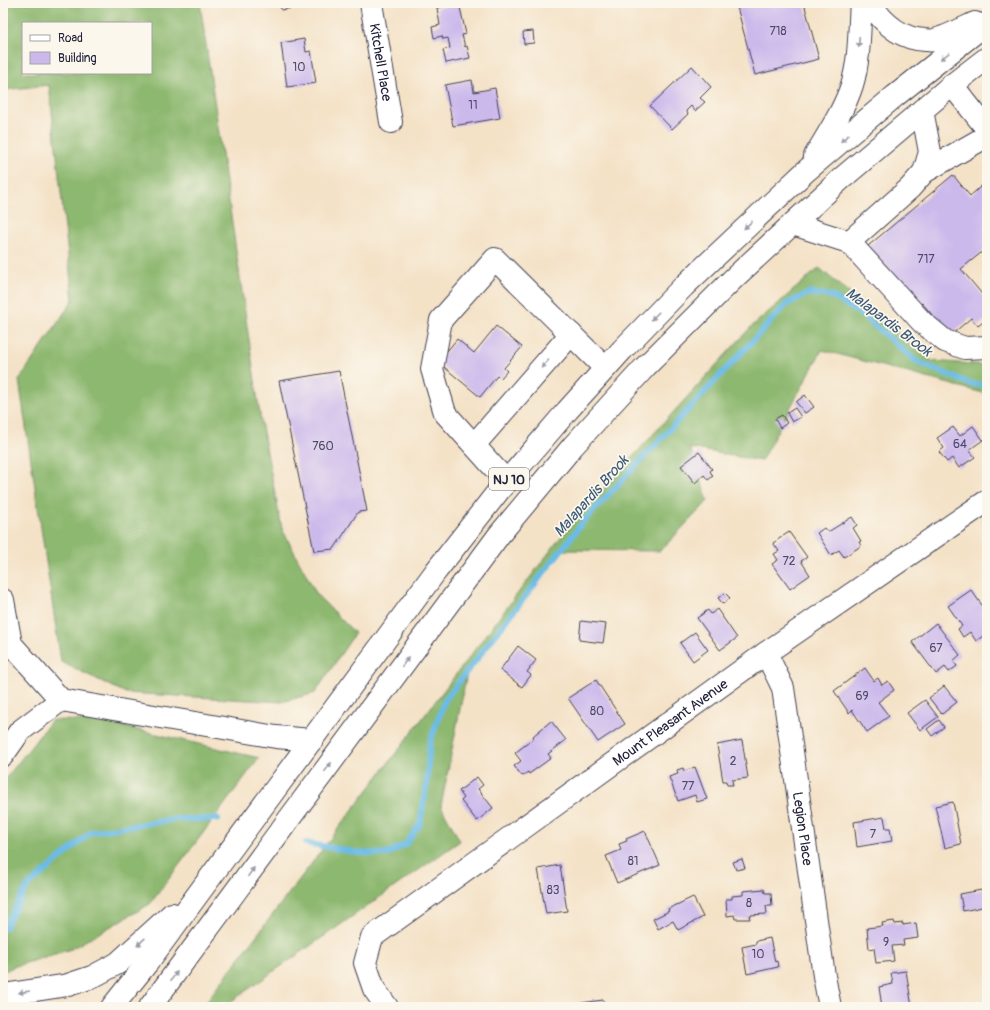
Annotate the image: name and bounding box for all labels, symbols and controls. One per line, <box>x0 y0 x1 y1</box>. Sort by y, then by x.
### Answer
legend <box>22 22 152 74</box>
street label: Kitchell Place <box>366 22 395 102</box>
house number: 718 <box>769 24 787 39</box>
text: Road <box>58 31 83 46</box>
one-way arrow <box>855 36 862 48</box>
text: Building <box>58 51 97 66</box>
one-way arrow <box>940 51 951 60</box>
house number: 10 <box>293 60 305 75</box>
house number: 11 <box>468 98 478 113</box>
one-way arrow <box>839 134 850 143</box>
one-way arrow <box>743 220 753 230</box>
house number: 717 <box>917 252 935 267</box>
water label: Malapardis Brook <box>842 284 937 362</box>
one-way arrow <box>650 311 660 321</box>
one-way arrow <box>541 359 550 368</box>
house number: 64 <box>953 437 967 452</box>
house number: 760 <box>312 439 334 454</box>
water label: Malapardis Brook <box>550 450 634 541</box>
road number: NJ 10 <box>489 468 529 490</box>
house number: 72 <box>782 554 796 569</box>
house number: 67 <box>929 641 943 656</box>
one-way arrow <box>401 657 409 667</box>
street label: Mount Pleasant Avenue <box>610 675 731 770</box>
house number: 69 <box>855 689 869 704</box>
house number: 80 <box>590 704 604 719</box>
house number: 2 <box>730 754 737 769</box>
one-way arrow <box>324 761 332 772</box>
house number: 77 <box>682 779 695 794</box>
street label: Legion Place <box>789 791 816 867</box>
house number: 7 <box>870 827 877 842</box>
house number: 81 <box>628 854 638 869</box>
one-way arrow <box>247 866 255 877</box>
house number: 83 <box>547 883 560 898</box>
house number: 8 <box>746 896 752 911</box>
house number: 9 <box>883 935 889 950</box>
one-way arrow <box>136 937 146 947</box>
house number: 10 <box>752 947 764 962</box>
one-way arrow <box>170 971 178 981</box>
one-way arrow <box>18 989 30 995</box>

